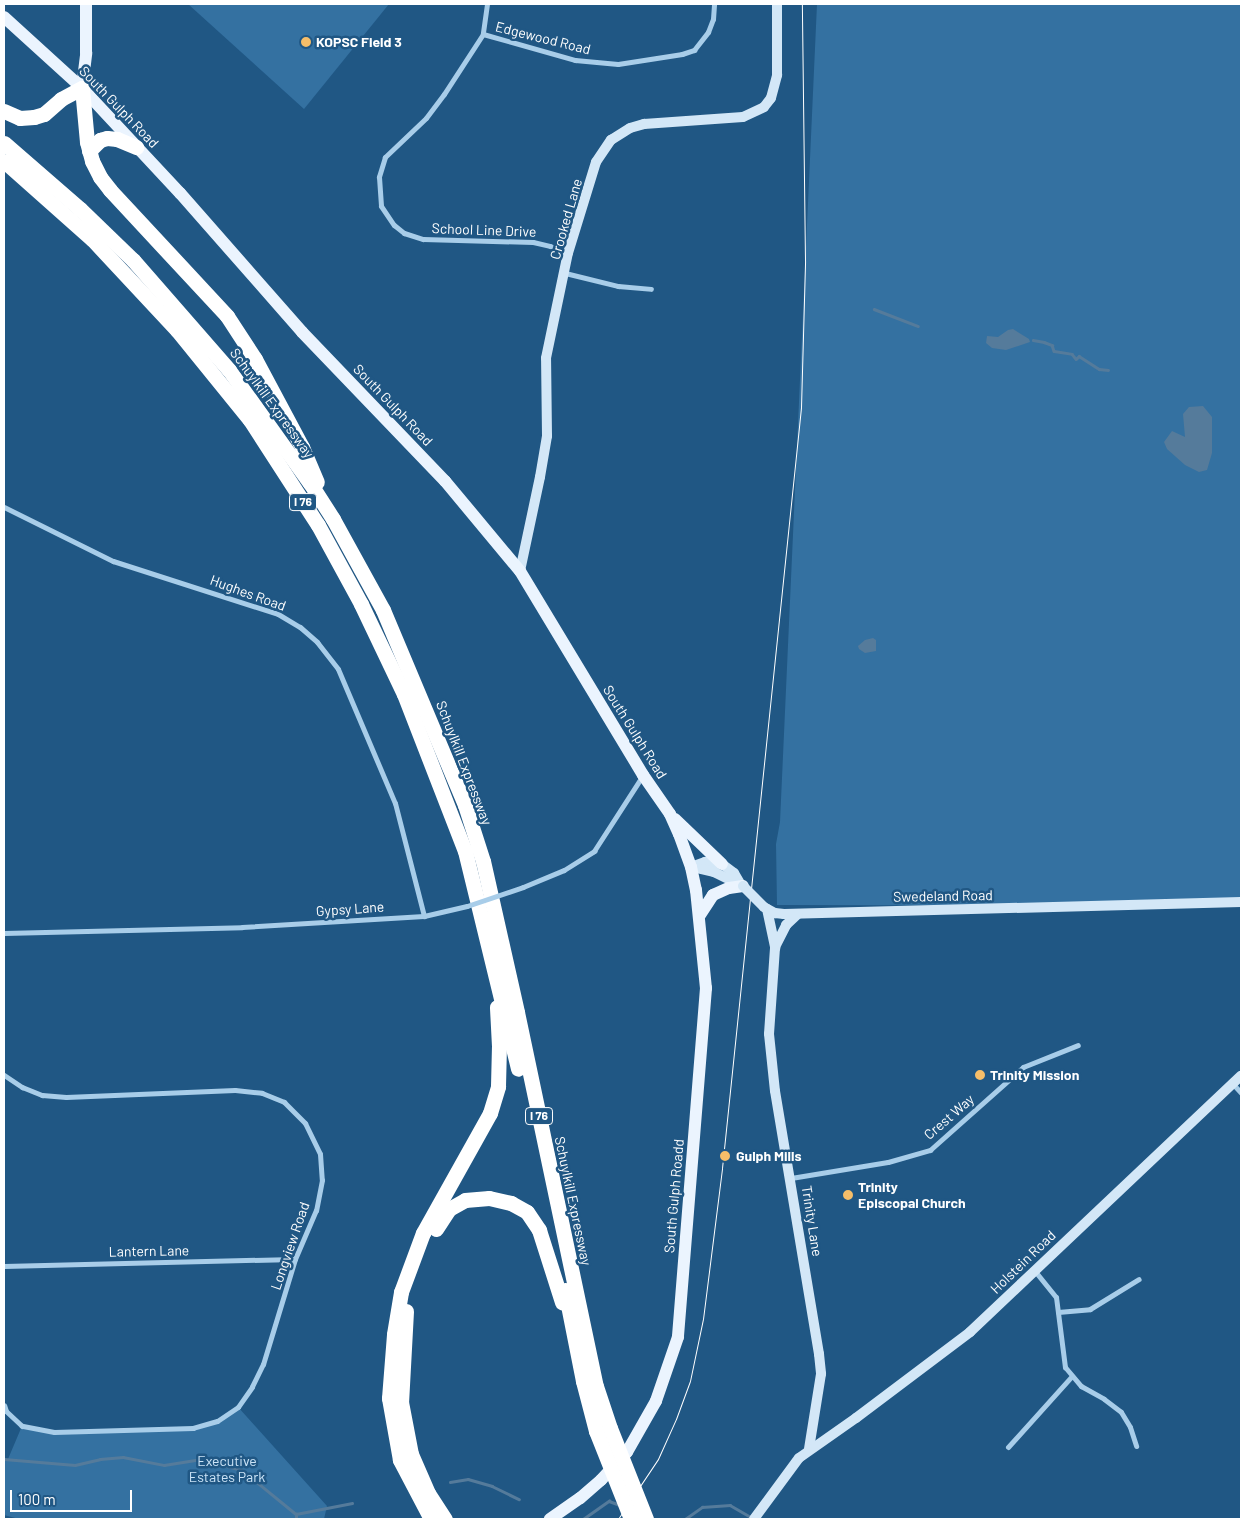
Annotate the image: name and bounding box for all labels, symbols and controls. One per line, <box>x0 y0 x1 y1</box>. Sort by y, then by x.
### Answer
street label: Edgewood Road <box>494 18 592 58</box>
place label: KOPSC Field 3 <box>316 34 402 50</box>
marker: KOPSC Field 3 <box>300 36 312 48</box>
street label: South Gulph Road <box>76 63 162 151</box>
street label: Crooked Lane <box>546 177 586 261</box>
street label: School Line Drive <box>431 220 537 240</box>
street label: Schuylkill Expressway <box>227 345 317 461</box>
street label: South Gulph Road <box>350 361 436 449</box>
road number: I 76 <box>288 492 318 512</box>
street label: Hughes Road <box>208 572 288 614</box>
street label: South Gulph Road <box>600 682 670 782</box>
street label: Schuylkill Expressway <box>433 699 495 827</box>
street label: Swedeland Road <box>893 887 993 905</box>
street label: Gypsy Lane <box>315 898 385 920</box>
place label: Trinity Mission <box>990 1067 1079 1083</box>
marker: Trinity Mission <box>974 1069 986 1081</box>
street label: Crest Way <box>921 1091 977 1143</box>
road number: I 76 <box>524 1106 554 1126</box>
street label: Schuylkill Expressway <box>551 1135 595 1267</box>
street label: South Gulph Roadd <box>661 1138 687 1254</box>
place label: Gulph Mills <box>736 1148 801 1164</box>
marker: Gulph Mills <box>718 1149 732 1163</box>
place label: Trinity Episcopal Church <box>858 1179 966 1212</box>
street label: Trinity Lane <box>798 1184 826 1258</box>
marker: Trinity Episcopal Church <box>842 1189 854 1201</box>
street label: Longview Road <box>267 1200 313 1292</box>
street label: Holstein Road <box>987 1227 1059 1297</box>
street label: Lantern Lane <box>109 1242 189 1260</box>
park label: Executive Estates Park <box>189 1453 265 1485</box>
scale bar <box>12 1480 135 1512</box>
text: 100 m <box>18 1490 56 1508</box>

